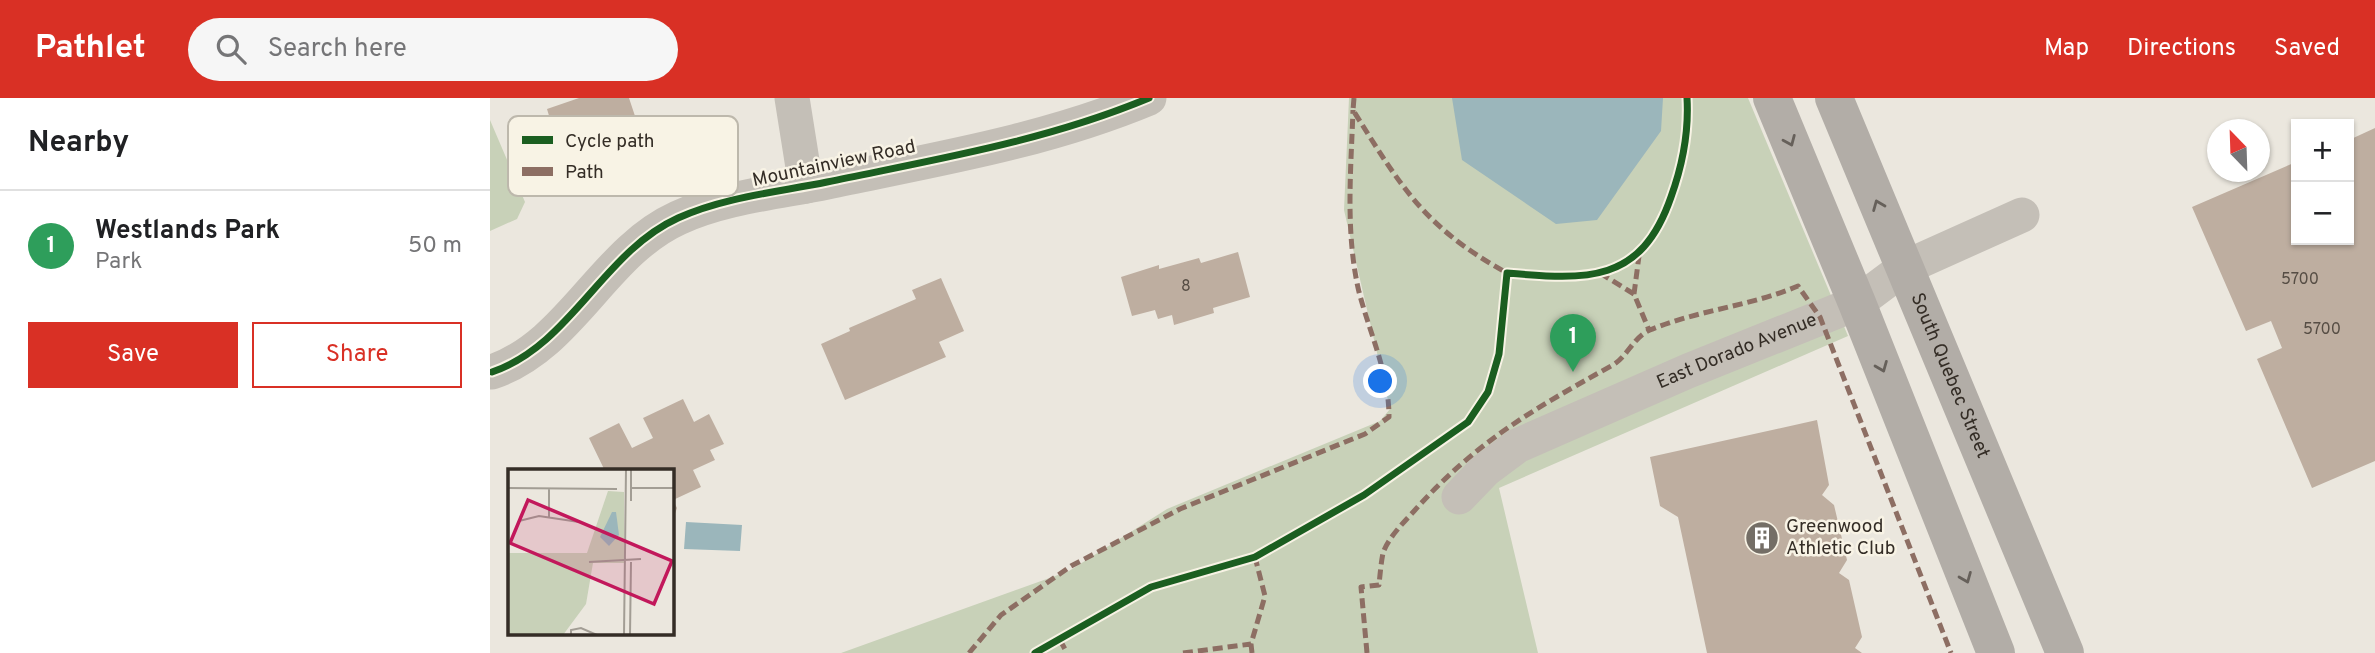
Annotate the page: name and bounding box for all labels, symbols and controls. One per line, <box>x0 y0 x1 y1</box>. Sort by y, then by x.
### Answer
search box <box>188 18 678 81</box>
text: Pathlet <box>35 28 146 70</box>
icon: search <box>212 30 250 68</box>
text: Search here <box>268 33 407 66</box>
text: Map <box>2044 34 2089 64</box>
text: Directions <box>2127 34 2236 64</box>
text: Saved <box>2274 34 2340 64</box>
legend <box>508 116 738 196</box>
north arrow <box>2207 119 2270 182</box>
map controls <box>2291 119 2354 245</box>
button: + <box>2291 119 2354 182</box>
text: Nearby <box>28 125 129 162</box>
text: Cycle path <box>565 130 654 154</box>
one-way arrow <box>1782 133 1796 146</box>
street label: Mountainview Road <box>750 135 918 193</box>
text: Path <box>565 161 604 185</box>
button: − <box>2291 182 2354 245</box>
one-way arrow <box>1873 199 1887 211</box>
text: Westlands Park <box>95 215 280 248</box>
text: 1 <box>46 232 56 261</box>
text: 50 m <box>408 232 462 261</box>
text: Park <box>95 248 142 277</box>
house number: 5700 <box>2281 270 2319 290</box>
house number: 8 <box>1181 277 1191 297</box>
street label: South Quebec Street <box>1905 290 1995 462</box>
street label: East Dorado Avenue <box>1653 308 1821 395</box>
pin: 1 <box>1550 314 1596 372</box>
house number: 5700 <box>2303 320 2341 340</box>
button: Save <box>28 322 238 388</box>
button: Share <box>252 322 462 388</box>
one-way arrow <box>1874 360 1888 372</box>
your location <box>1363 364 1397 398</box>
inset map <box>508 469 674 636</box>
place label: Greenwood Athletic Club <box>1786 515 1895 561</box>
building icon: Greenwood Athletic Club <box>1743 519 1781 557</box>
one-way arrow <box>1957 572 1971 584</box>

